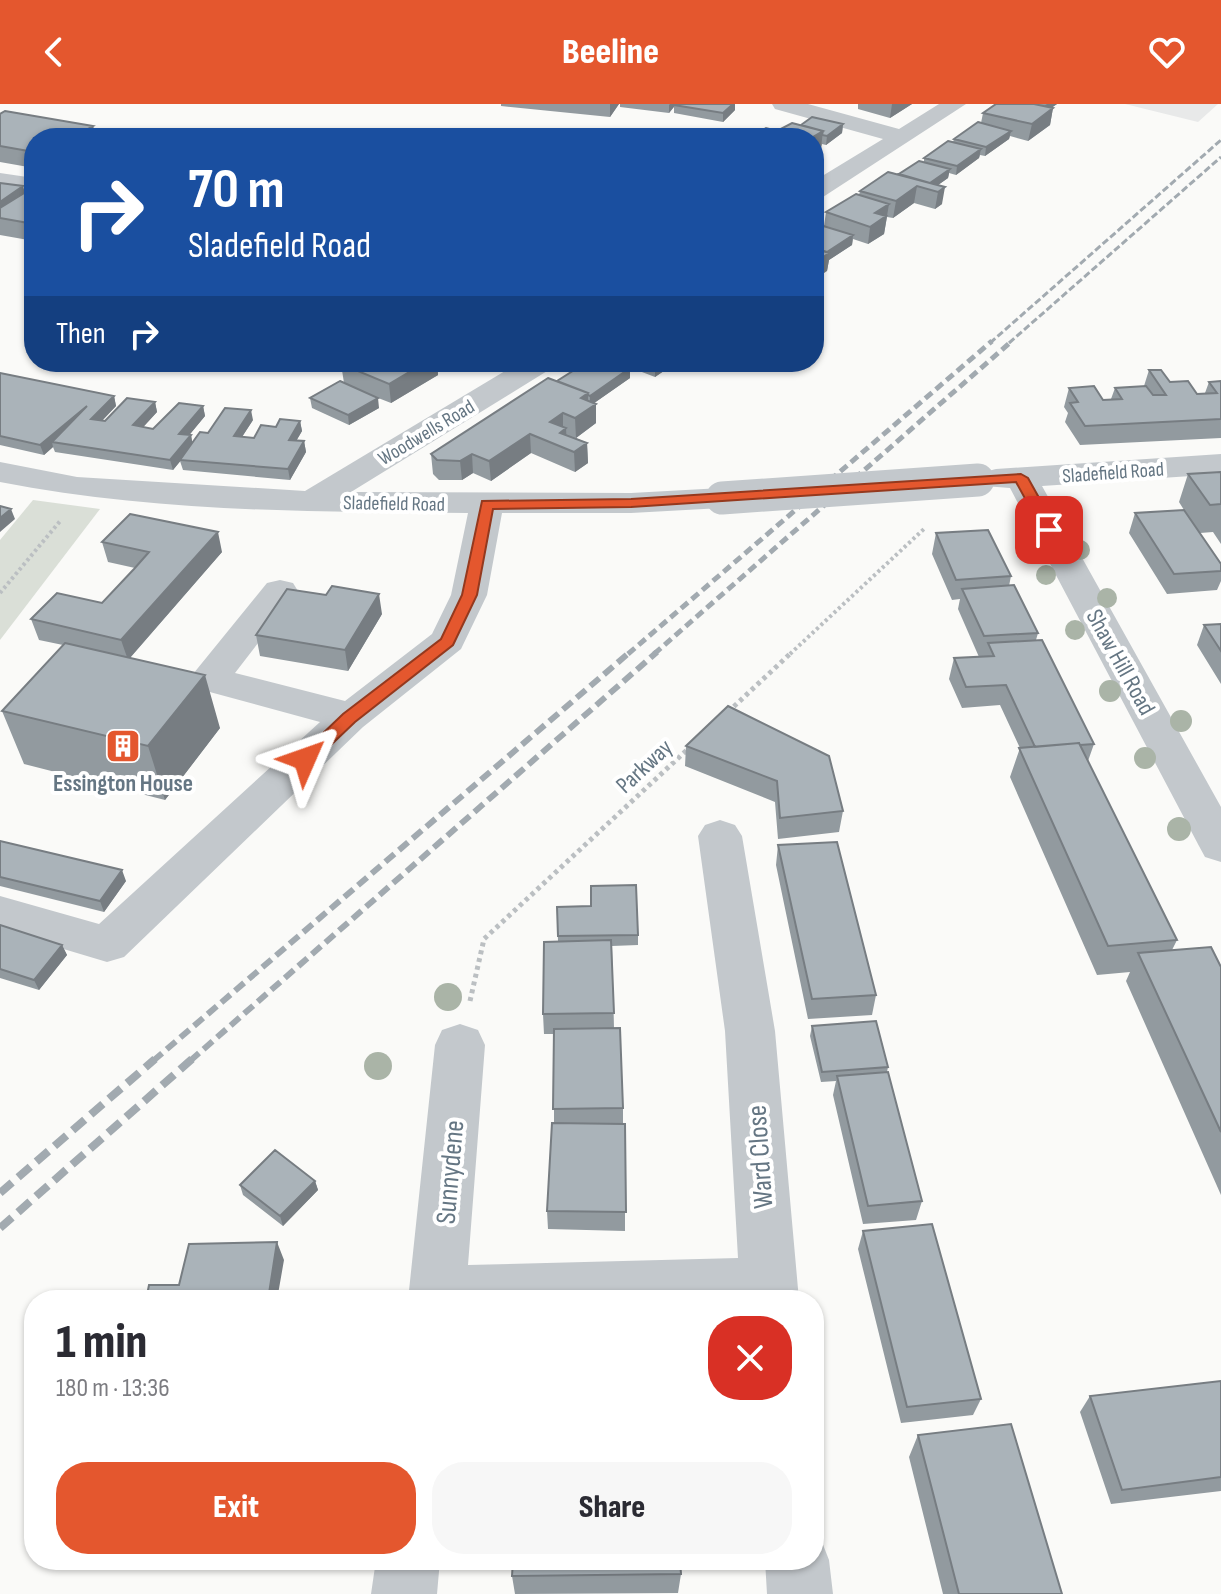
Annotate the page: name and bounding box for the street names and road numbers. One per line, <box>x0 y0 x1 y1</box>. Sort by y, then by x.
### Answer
street label: Woodwells Road <box>374 395 479 471</box>
street label: Sladefield Road <box>1062 457 1165 489</box>
street label: Sladefield Road <box>343 491 445 517</box>
street label: Shaw Hill Road <box>1080 604 1161 720</box>
street label: Parkway <box>610 733 679 800</box>
street label: Ward Close <box>740 1104 781 1210</box>
street label: Sunnydene <box>430 1119 471 1226</box>

